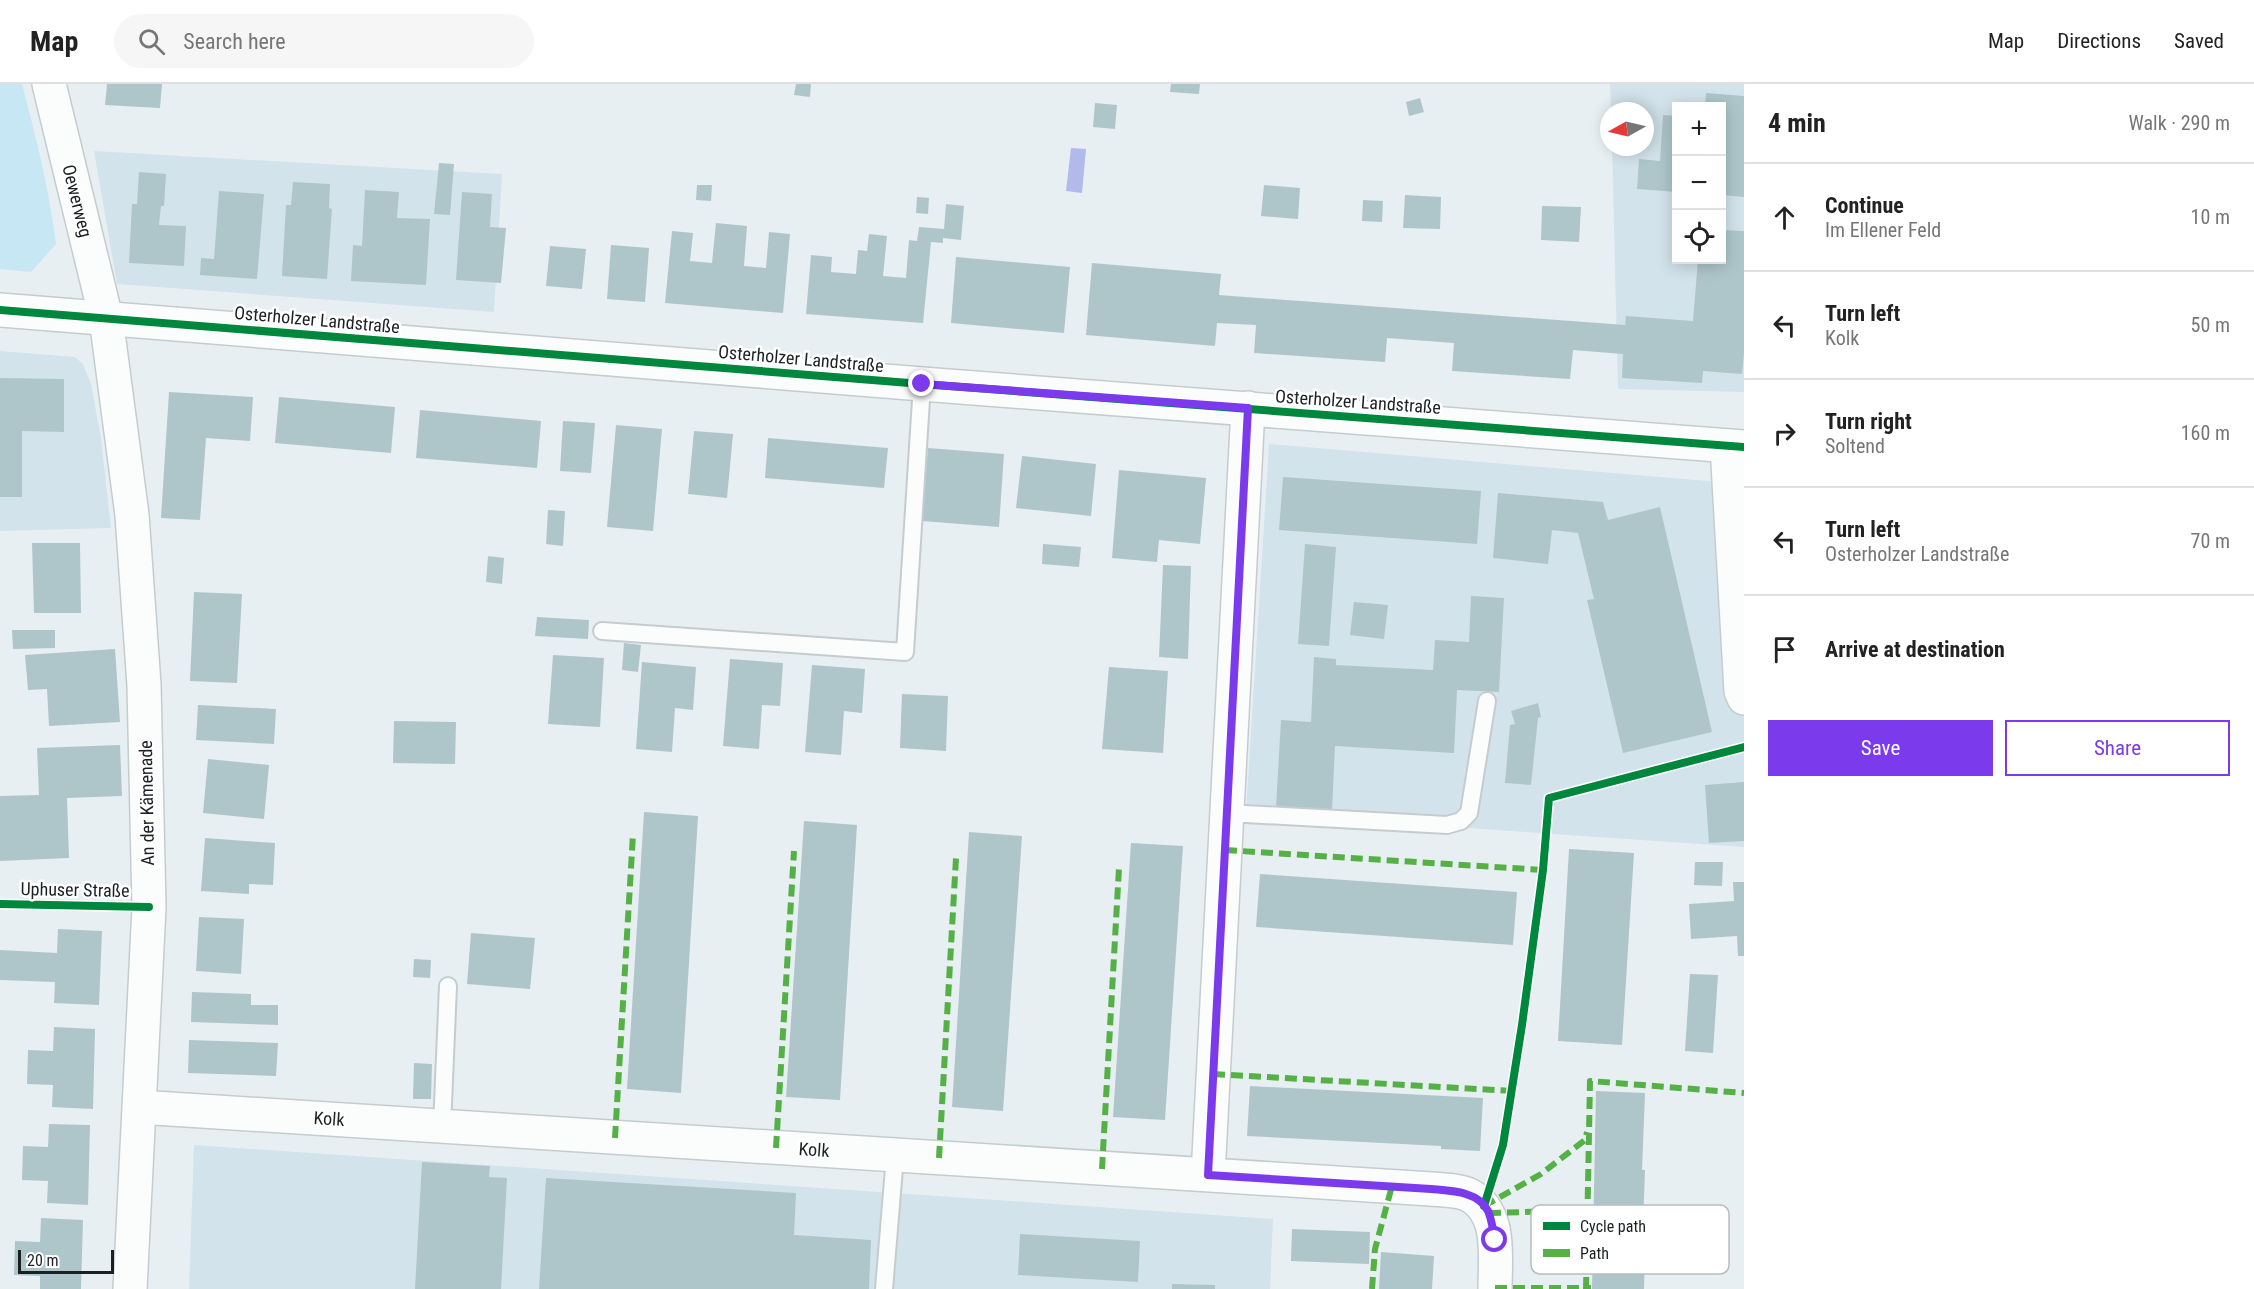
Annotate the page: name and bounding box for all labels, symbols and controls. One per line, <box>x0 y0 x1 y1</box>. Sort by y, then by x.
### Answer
search box <box>114 14 534 68</box>
text: Map <box>30 25 78 58</box>
icon: search <box>135 25 168 58</box>
text: Search here <box>183 29 286 54</box>
text: Map <box>1988 29 2024 53</box>
text: Directions <box>2057 29 2141 53</box>
text: Saved <box>2174 29 2224 53</box>
north arrow <box>1600 102 1654 156</box>
map controls <box>1672 102 1726 264</box>
button: + <box>1672 102 1726 156</box>
text: 4 min <box>1768 108 1826 138</box>
text: Walk · 290 m <box>2129 111 2230 135</box>
button: − <box>1672 156 1726 210</box>
street label: Oewerweg <box>58 162 97 239</box>
text: Continue <box>1825 193 1904 218</box>
icon: ahead <box>1768 201 1801 234</box>
text: 10 m <box>2191 205 2230 229</box>
button: locate <box>1672 210 1726 264</box>
text: Im Ellener Feld <box>1825 218 1941 242</box>
text: Turn left <box>1825 301 1900 326</box>
street label: Osterholzer Landstraße <box>233 302 401 337</box>
icon: left <box>1768 309 1801 342</box>
text: 50 m <box>2191 313 2230 337</box>
text: Kolk <box>1825 326 1859 350</box>
street label: Osterholzer Landstraße <box>717 341 885 376</box>
route end <box>908 370 934 396</box>
street label: Osterholzer Landstraße <box>1275 385 1442 418</box>
text: Turn right <box>1825 409 1912 434</box>
icon: right <box>1768 417 1801 450</box>
text: 160 m <box>2181 421 2230 445</box>
text: Soltend <box>1825 434 1885 458</box>
text: Turn left <box>1825 517 1900 542</box>
icon: left <box>1768 525 1801 558</box>
text: 70 m <box>2191 529 2230 553</box>
text: Osterholzer Landstraße <box>1825 542 2009 566</box>
icon: arrive <box>1768 633 1801 666</box>
text: Arrive at destination <box>1825 637 2005 662</box>
button: Save <box>1768 720 1993 776</box>
button: Share <box>2005 720 2230 776</box>
street label: An der Kämenade <box>135 740 158 866</box>
street label: Uphuser Straße <box>20 878 130 901</box>
street label: Kolk <box>313 1107 345 1130</box>
street label: Kolk <box>798 1138 830 1161</box>
legend <box>1531 1205 1729 1274</box>
text: Cycle path <box>1580 1217 1646 1236</box>
route start <box>1481 1226 1507 1252</box>
text: Path <box>1580 1244 1609 1263</box>
scale bar <box>18 1247 114 1274</box>
text: 20 m <box>27 1251 59 1270</box>

